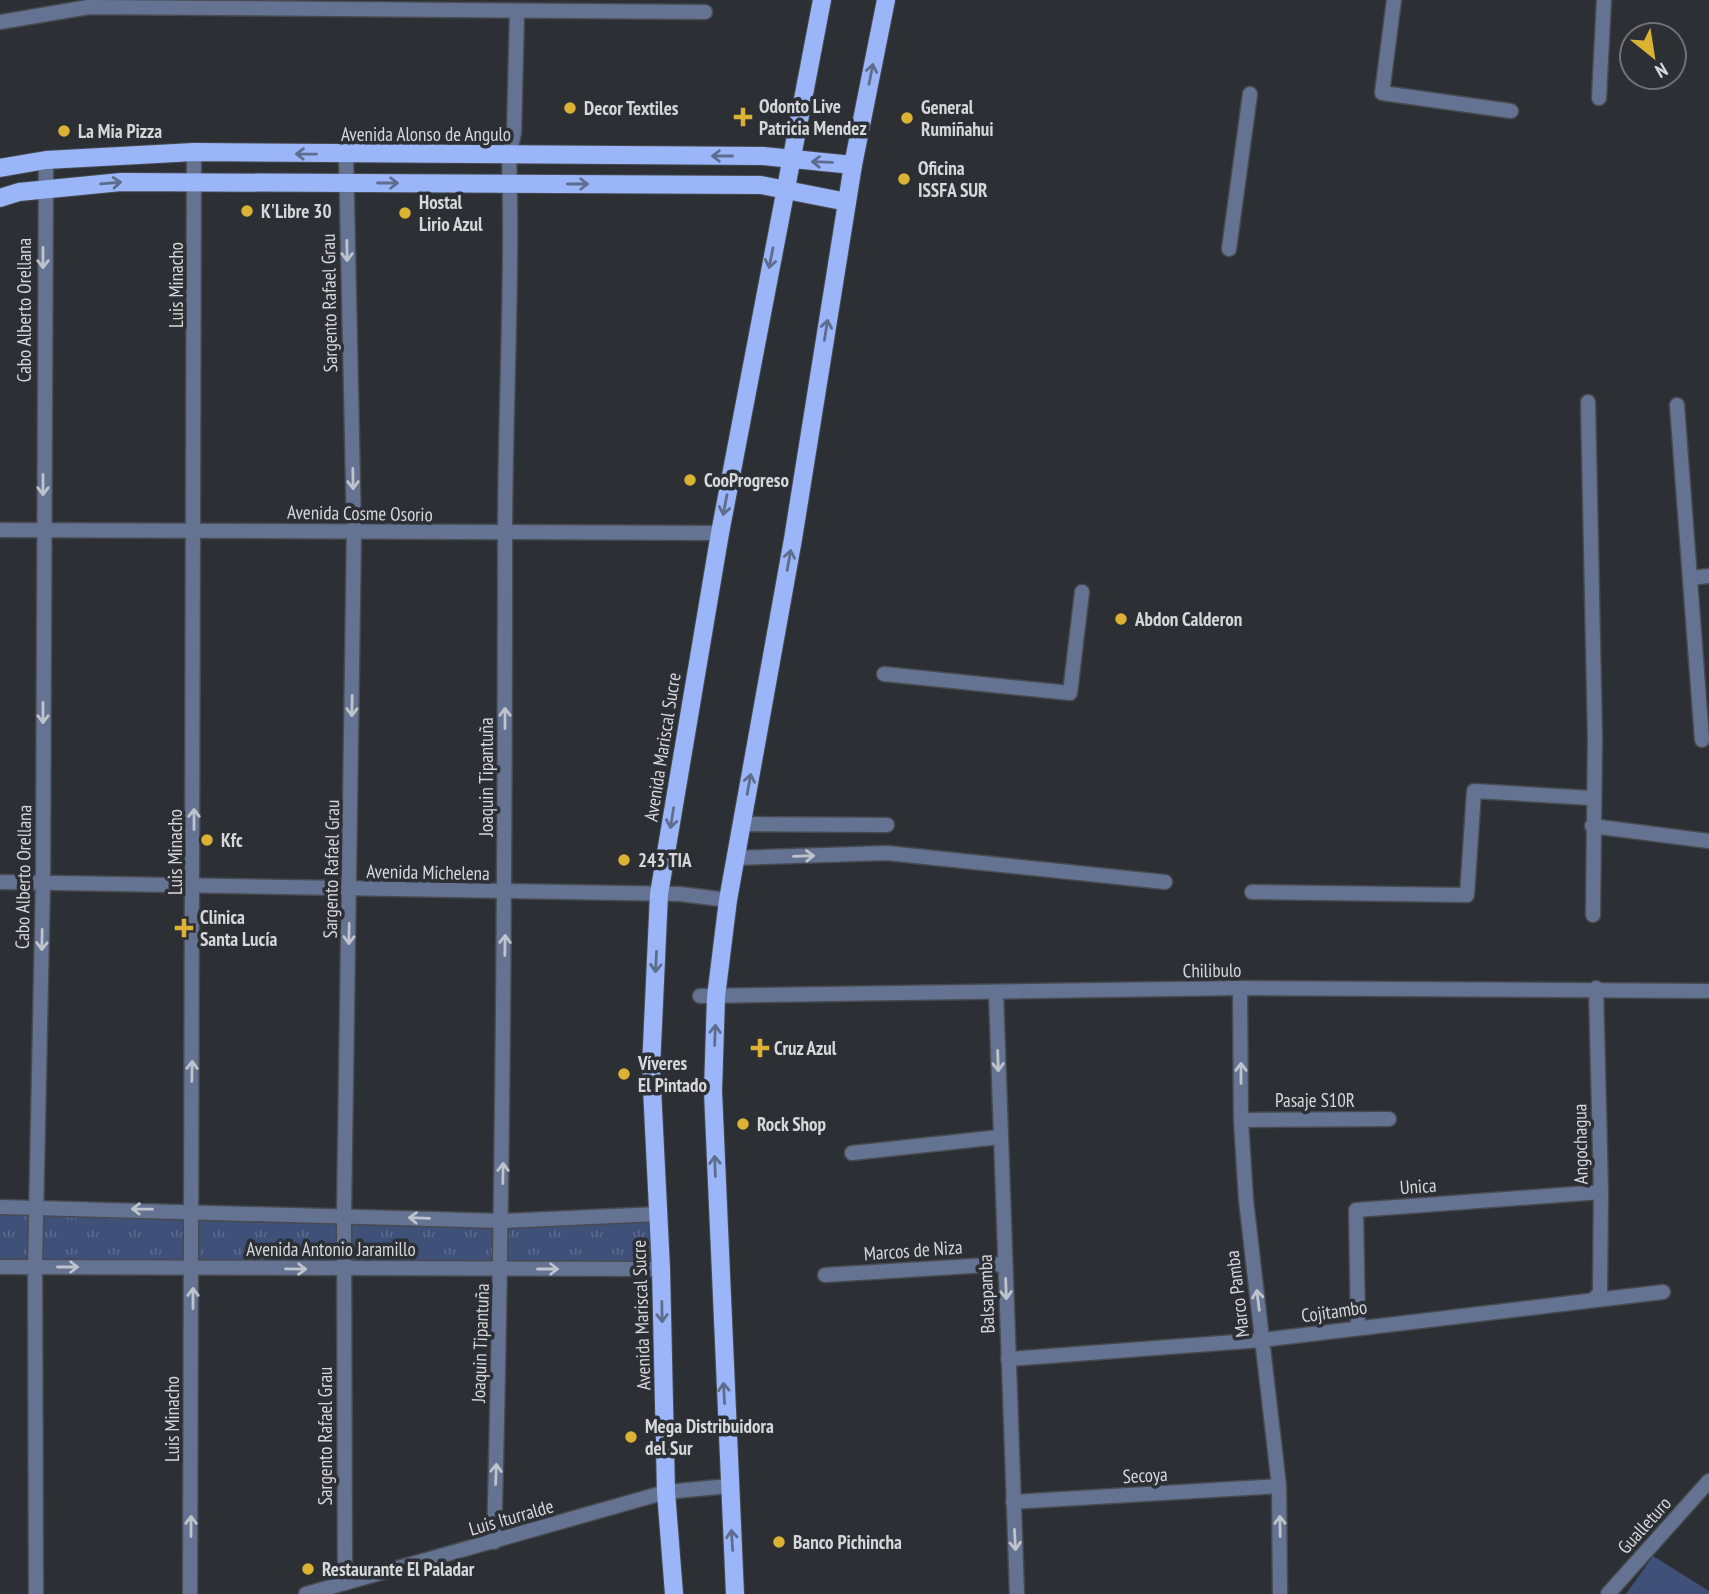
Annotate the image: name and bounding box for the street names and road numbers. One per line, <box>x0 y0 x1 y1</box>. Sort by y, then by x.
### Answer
street label: Avenida Alonso de Angulo <box>341 122 511 146</box>
street label: Sargento Rafael Grau <box>316 234 342 372</box>
street label: Cabo Alberto Orellana <box>12 238 36 382</box>
street label: Luis Minacho <box>164 242 188 328</box>
street label: Avenida Cosme Osorio <box>287 500 433 526</box>
street label: Avenida Mariscal Sucre <box>638 671 686 823</box>
street label: Joaquin Tipantuña <box>474 717 498 838</box>
street label: Sargento Rafael Grau <box>318 800 344 938</box>
street label: Cabo Alberto Orellana <box>10 805 36 949</box>
street label: Luis Minacho <box>163 809 187 895</box>
street label: Avenida Michelena <box>366 859 490 885</box>
street label: Chilibulo <box>1182 957 1242 983</box>
street label: Pasaje S10R <box>1275 1088 1355 1112</box>
street label: Angochagua <box>1567 1104 1593 1184</box>
street label: Unica <box>1399 1173 1437 1199</box>
street label: Marcos de Niza <box>863 1235 963 1265</box>
street label: Avenida Antonio Jaramillo <box>246 1237 416 1261</box>
street label: Avenida Mariscal Sucre <box>626 1239 656 1391</box>
street label: Marco Pamba <box>1220 1249 1254 1339</box>
street label: Balsapamba <box>973 1254 999 1334</box>
street label: Joaquin Tipantuña <box>466 1283 494 1404</box>
street label: Cojitambo <box>1300 1295 1368 1327</box>
street label: Sargento Rafael Grau <box>313 1367 337 1505</box>
street label: Luis Minacho <box>160 1376 184 1462</box>
street label: Secoya <box>1122 1462 1168 1488</box>
street label: Gualleturo <box>1612 1491 1676 1559</box>
street label: Luis Iturralde <box>466 1493 556 1541</box>

